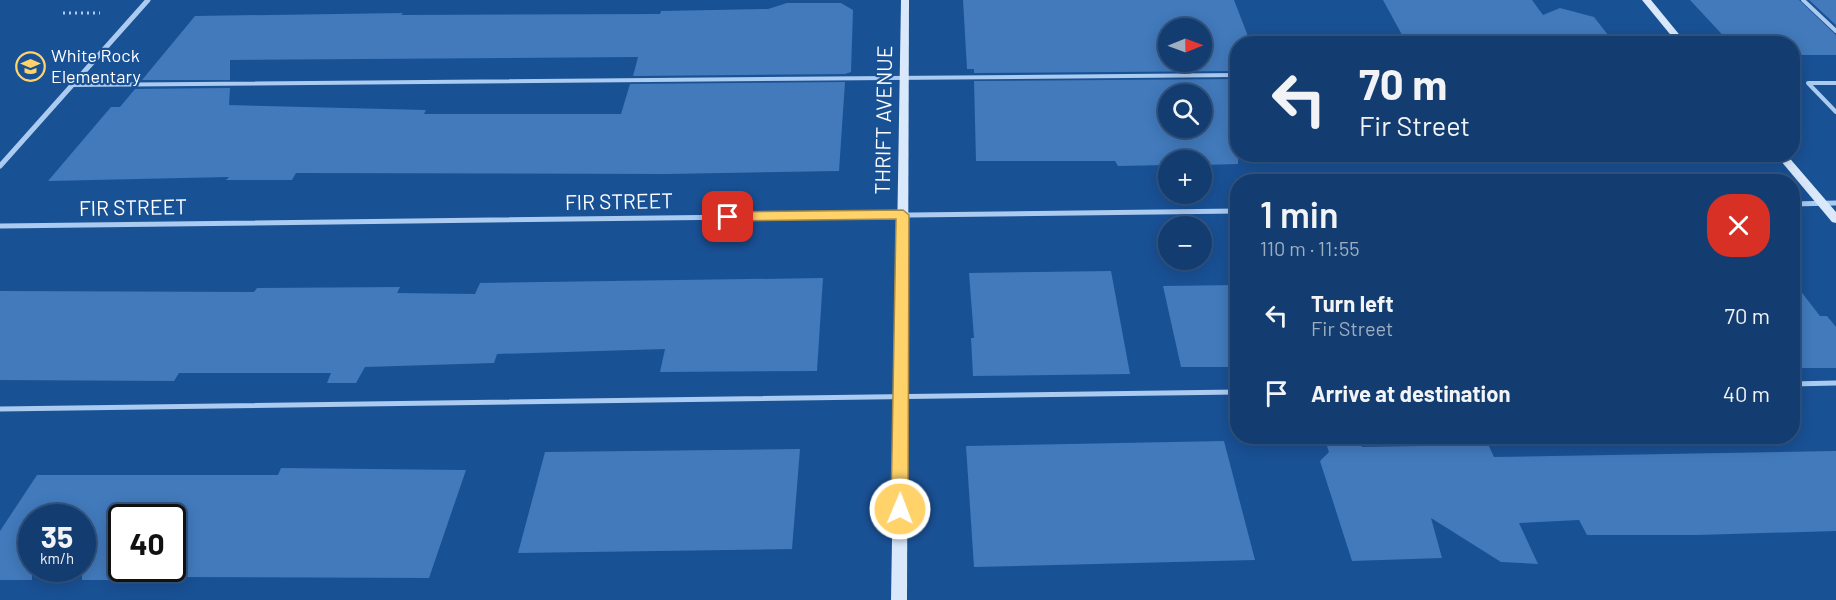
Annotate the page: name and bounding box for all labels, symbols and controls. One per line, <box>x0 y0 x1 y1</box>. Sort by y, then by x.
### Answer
north arrow <box>1158 18 1212 72</box>
map controls <box>1158 18 1212 270</box>
place label: White Rock Elementary <box>51 44 141 87</box>
street label: THRIFT AVENUE <box>869 45 896 195</box>
school or university icon: White Rock Elementary <box>14 50 46 82</box>
text: 70 m <box>1359 58 1447 108</box>
icon: left <box>1260 60 1338 138</box>
button: search <box>1158 84 1212 138</box>
text: Fir Street <box>1359 109 1470 141</box>
button: + <box>1158 150 1212 204</box>
street label: FIR STREET <box>565 187 673 214</box>
pin <box>702 191 753 242</box>
text: 1 min <box>1260 192 1339 235</box>
street label: FIR STREET <box>79 193 187 220</box>
button: close <box>1707 194 1770 257</box>
icon: arrive <box>711 200 744 233</box>
button: − <box>1158 216 1212 270</box>
text: 110 m · 11:55 <box>1260 236 1360 260</box>
text: Turn left <box>1311 290 1394 316</box>
icon: left <box>1260 299 1293 332</box>
text: 70 m <box>1725 302 1770 328</box>
text: Fir Street <box>1311 316 1393 340</box>
icon: arrive <box>1260 377 1293 410</box>
text: Arrive at destination <box>1311 380 1510 406</box>
text: 40 m <box>1723 380 1770 406</box>
position arrow <box>868 477 932 541</box>
speed limit sign: 40 <box>108 504 186 582</box>
text: 35 <box>41 518 73 554</box>
text: km/h <box>40 549 74 567</box>

